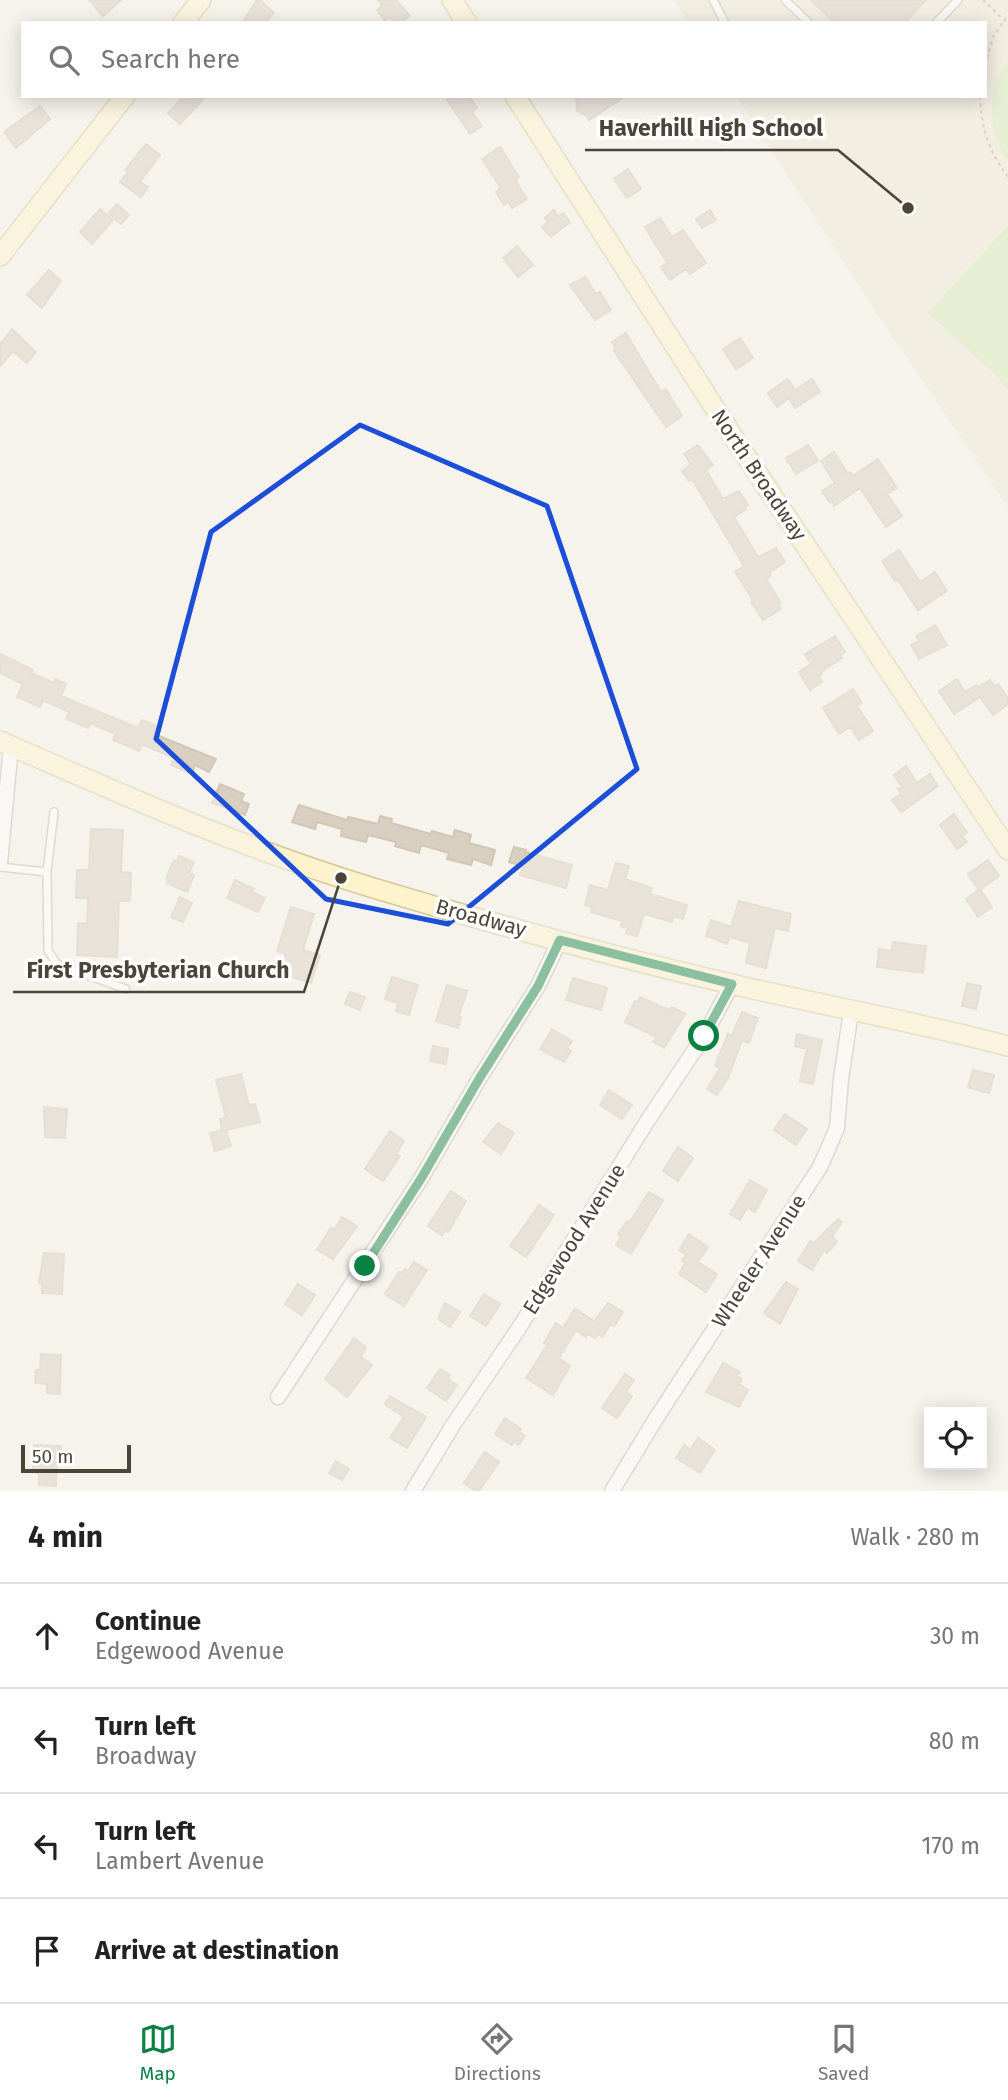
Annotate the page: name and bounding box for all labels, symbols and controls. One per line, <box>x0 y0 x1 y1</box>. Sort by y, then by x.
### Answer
search box <box>21 21 987 98</box>
icon: search <box>45 41 83 79</box>
text: Search here <box>101 44 240 75</box>
callout: Haverhill High School <box>585 106 838 150</box>
text: Haverhill High School <box>599 114 823 142</box>
street label: North Broadway <box>706 404 813 546</box>
street label: Broadway <box>433 893 530 943</box>
callout: First Presbyterian Church <box>13 948 304 992</box>
text: First Presbyterian Church <box>27 956 289 984</box>
route start <box>688 1020 719 1051</box>
street label: Edgewood Avenue <box>517 1159 631 1319</box>
street label: Wheeler Avenue <box>706 1190 812 1332</box>
route end <box>349 1250 380 1281</box>
map controls <box>924 1407 987 1470</box>
button: locate <box>924 1407 987 1470</box>
scale bar <box>21 1442 131 1474</box>
text: 50 m <box>32 1445 73 1468</box>
text: 4 min <box>28 1519 103 1555</box>
text: Walk · 280 m <box>850 1523 980 1551</box>
text: Continue <box>95 1606 201 1637</box>
icon: ahead <box>28 1617 66 1655</box>
text: 30 m <box>930 1622 980 1650</box>
text: Edgewood Avenue <box>95 1637 284 1665</box>
text: Turn left <box>95 1711 196 1742</box>
icon: left <box>28 1722 66 1760</box>
text: 80 m <box>929 1727 980 1755</box>
text: Broadway <box>95 1742 196 1770</box>
text: Turn left <box>95 1816 196 1847</box>
icon: left <box>28 1827 66 1865</box>
text: 170 m <box>921 1832 980 1860</box>
text: Lambert Avenue <box>95 1847 264 1875</box>
icon: arrive <box>28 1932 66 1970</box>
text: Arrive at destination <box>95 1935 339 1966</box>
tab: Map <box>139 2020 177 2085</box>
tab: Directions <box>454 2020 541 2085</box>
tab: Saved <box>818 2020 869 2085</box>

